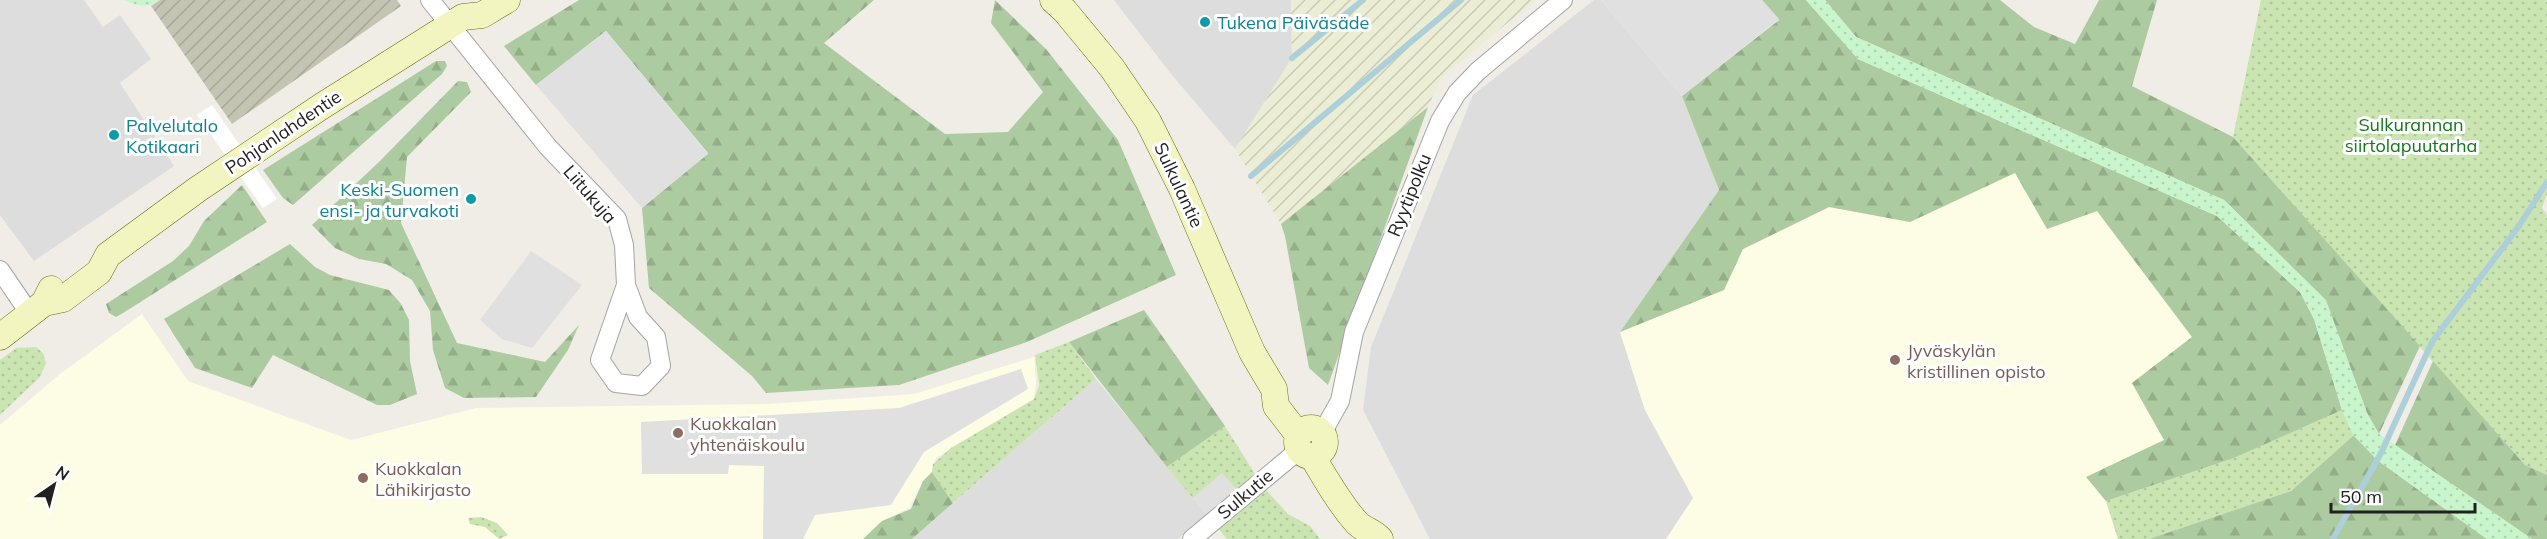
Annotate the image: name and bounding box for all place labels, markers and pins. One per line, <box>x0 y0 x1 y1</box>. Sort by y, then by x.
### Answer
place label: Tukena Päiväsäde <box>1217 11 1369 34</box>
marker: Tukena Päiväsäde <box>1198 15 1212 29</box>
place label: Palvelutalo Kotikaari <box>126 114 218 158</box>
marker: Palvelutalo Kotikaari <box>107 128 121 142</box>
place label: Keski-Suomen ensi- ja turvakoti <box>320 178 459 222</box>
marker: Keski-Suomen ensi- ja turvakoti <box>464 192 478 206</box>
place label: Jyväskylän kristillinen opisto <box>1907 339 2046 383</box>
marker: Jyväskylän kristillinen opisto <box>1888 353 1902 367</box>
place label: Kuokkalan yhtenäiskoulu <box>690 412 805 456</box>
marker: Kuokkalan yhtenäiskoulu <box>671 426 685 440</box>
place label: Kuokkalan Lähikirjasto <box>375 457 471 501</box>
marker: Kuokkalan Lähikirjasto <box>356 471 370 485</box>

